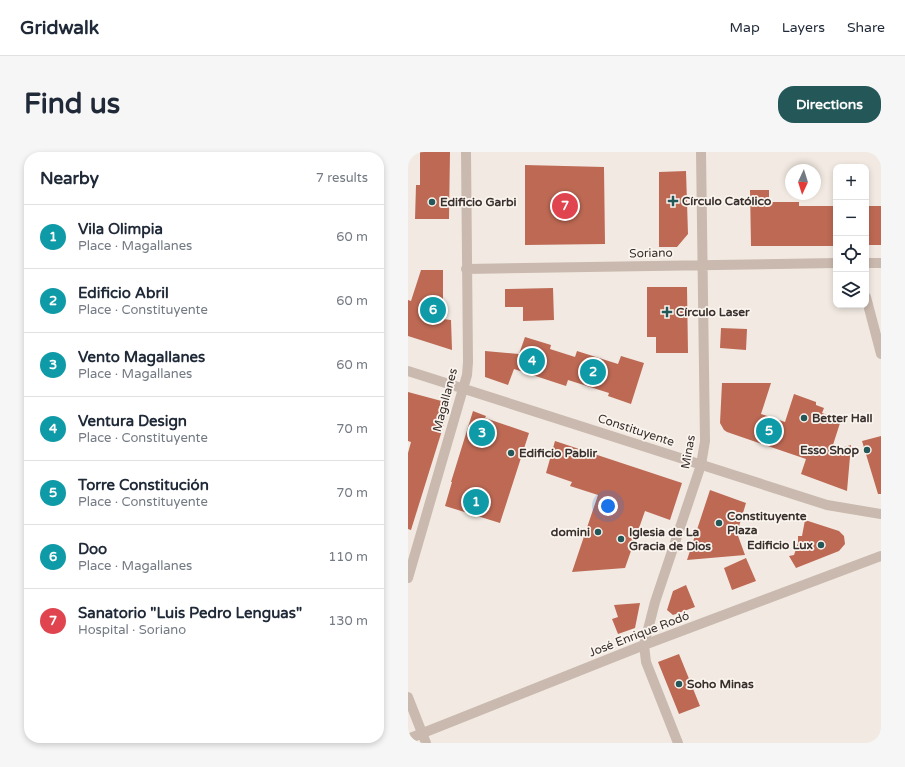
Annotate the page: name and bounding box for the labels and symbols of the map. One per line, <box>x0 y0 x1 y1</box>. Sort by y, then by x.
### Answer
north arrow <box>785 164 821 200</box>
pin: 7 <box>552 191 578 221</box>
place label: Círculo Católico <box>682 194 771 208</box>
place label: Edificio Garbi <box>440 195 516 209</box>
marker: Círculo Católico <box>667 195 679 207</box>
marker: Edificio Garbi <box>427 197 437 207</box>
street label: Soriano <box>629 246 673 260</box>
pin: 6 <box>420 295 446 325</box>
place label: Círculo Laser <box>676 305 750 319</box>
marker: Círculo Laser <box>661 306 673 318</box>
pin: 4 <box>519 346 545 376</box>
pin: 2 <box>580 357 606 387</box>
street label: Magallanes <box>430 366 460 433</box>
street label: Constituyente <box>596 411 676 449</box>
place label: Better Hall <box>812 411 872 425</box>
marker: Better Hall <box>799 413 809 423</box>
pin: 5 <box>756 416 782 446</box>
pin: 3 <box>469 418 495 448</box>
street label: Minas <box>678 434 698 470</box>
place label: Esso Shop <box>800 443 859 458</box>
marker: Esso Shop <box>862 445 872 455</box>
place label: Edificio Pablir <box>519 446 598 460</box>
marker: Edificio Pablir <box>506 448 516 458</box>
pin: 1 <box>463 487 489 517</box>
your location <box>598 496 618 516</box>
place label: Constituyente Plaza <box>727 509 807 537</box>
marker: Constituyente Plaza <box>714 518 724 528</box>
place label: domini <box>551 525 590 539</box>
place label: Iglesia de La Gracia de Dios <box>629 525 711 553</box>
marker: domini <box>593 527 603 537</box>
marker: Iglesia de La Gracia de Dios <box>616 534 626 544</box>
place label: Edificio Lux <box>747 538 813 552</box>
marker: Edificio Lux <box>816 540 826 550</box>
street label: José Enrique Rodó <box>587 608 691 660</box>
place label: Soho Minas <box>687 677 754 691</box>
marker: Soho Minas <box>674 679 684 689</box>

